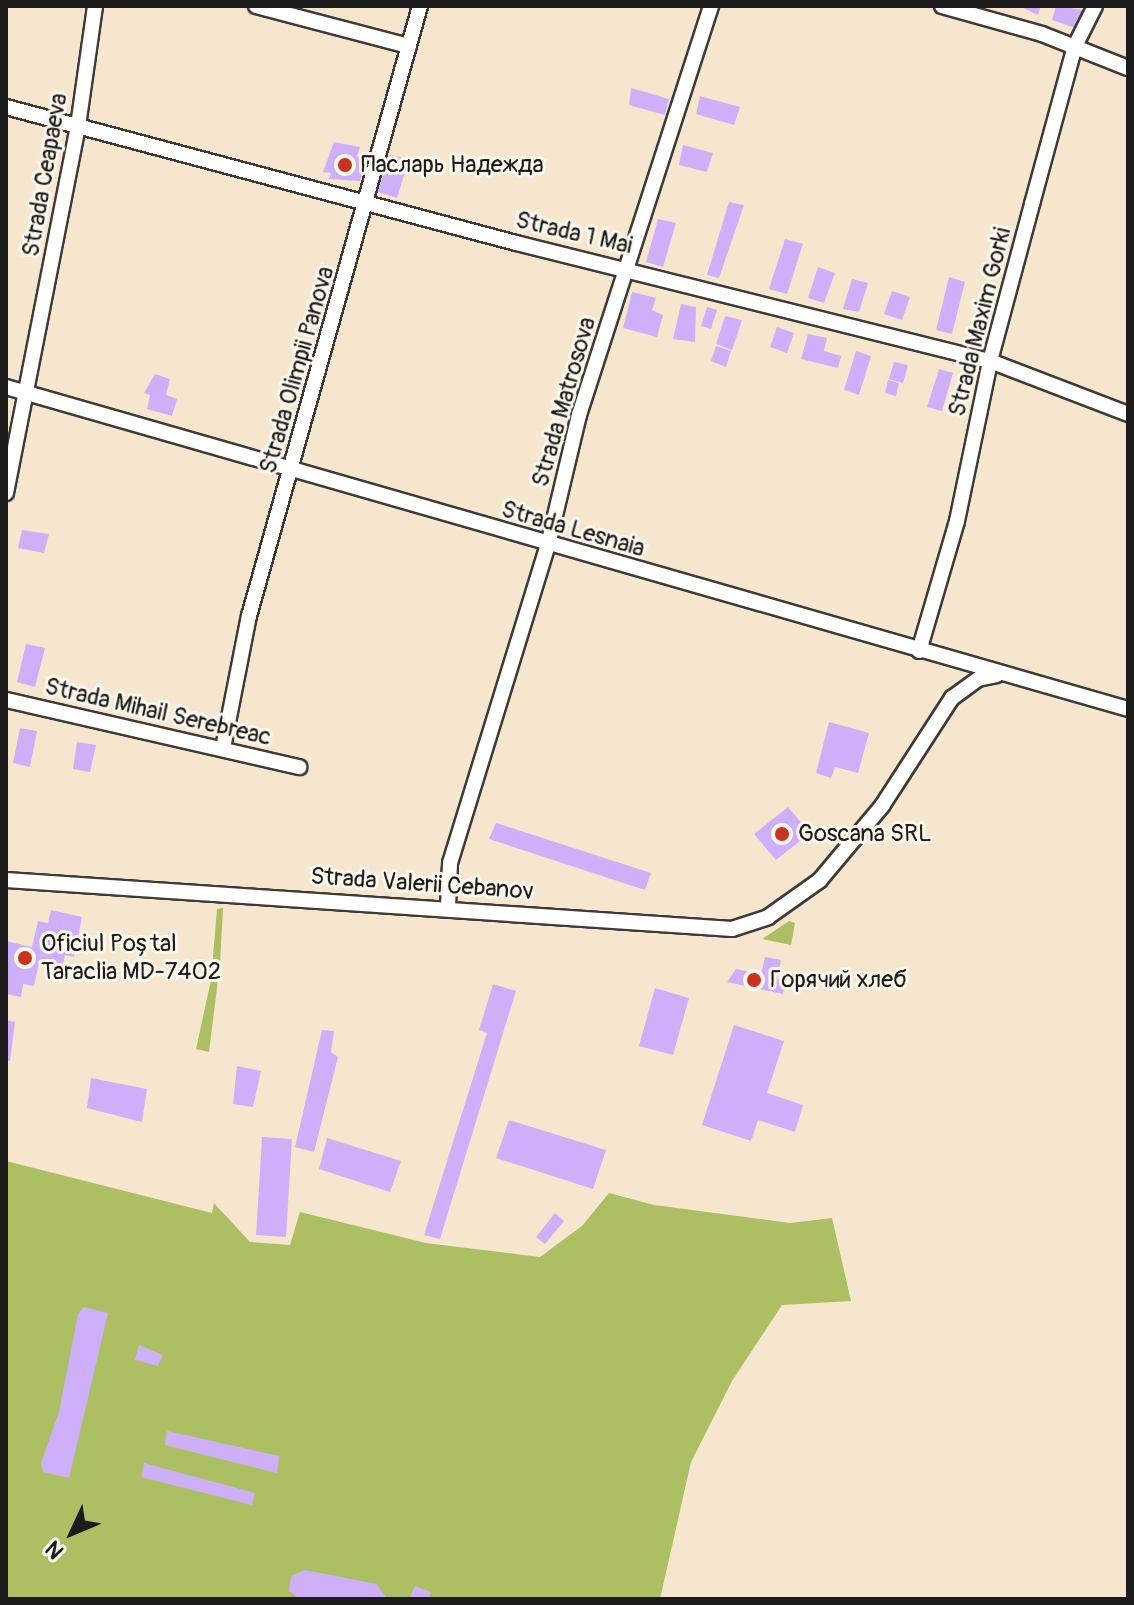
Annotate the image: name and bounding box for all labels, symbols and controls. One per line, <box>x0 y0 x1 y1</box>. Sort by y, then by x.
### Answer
street label: Strada Ceapaeva <box>16 91 74 259</box>
place label: Пасларь Надежда <box>361 151 544 179</box>
marker: Пасларь Надежда <box>336 156 354 174</box>
street label: Strada 1 Mai <box>513 206 635 260</box>
street label: Strada Maxim Gorki <box>943 224 1017 420</box>
street label: Strada Olimpii Panova <box>254 263 340 477</box>
street label: Strada Matrosova <box>526 314 602 490</box>
street label: Strada Lesnaia <box>498 495 648 563</box>
street label: Strada Mihail Serebreac <box>42 672 274 752</box>
place label: Goscana SRL <box>798 820 932 848</box>
marker: Goscana SRL <box>773 825 791 843</box>
street label: Strada Valerii Cebanov <box>309 862 535 906</box>
place label: Oficiul Poștal Taraclia MD-7402 <box>41 930 221 986</box>
marker: Oficiul Poștal Taraclia MD-7402 <box>16 949 34 967</box>
place label: Горячий хлеб <box>770 966 907 994</box>
marker: Горячий хлеб <box>745 971 763 989</box>
north arrow <box>32 1493 112 1573</box>
text: N <box>39 1535 70 1565</box>

